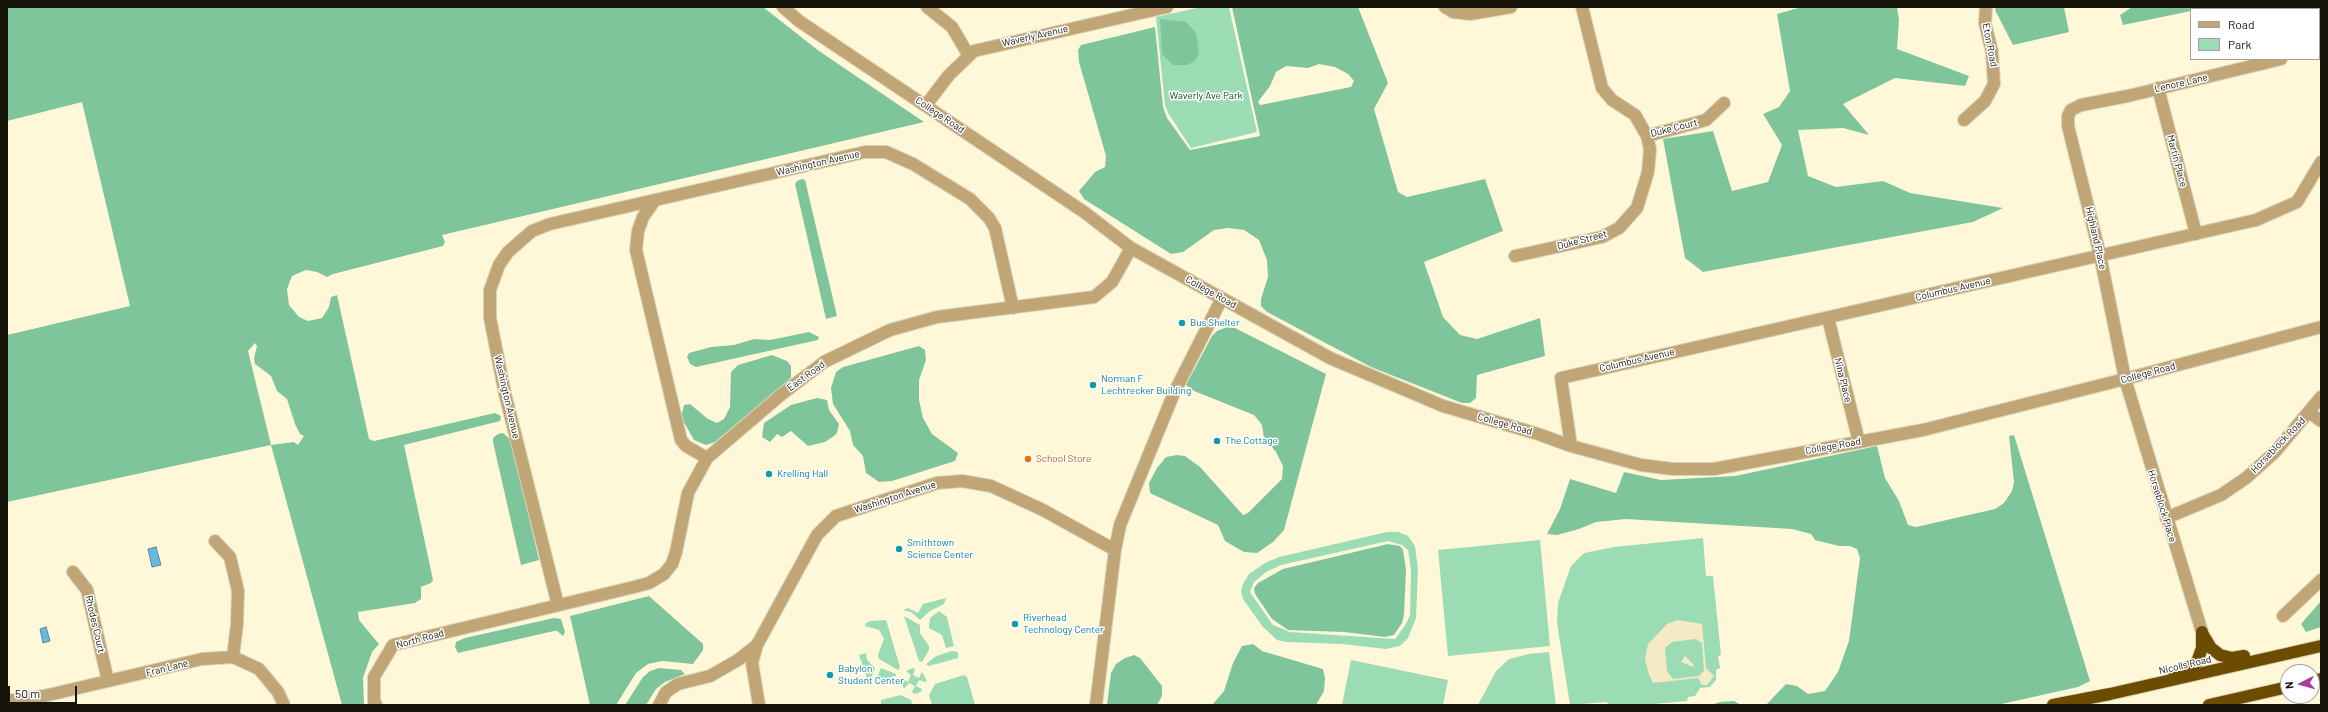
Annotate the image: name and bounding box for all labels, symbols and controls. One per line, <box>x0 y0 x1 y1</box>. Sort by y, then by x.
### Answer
legend <box>2190 8 2320 60</box>
text: Road <box>2228 17 2255 31</box>
street label: Eton Road <box>1980 22 2000 68</box>
street label: Waverly Avenue <box>1001 23 1069 49</box>
text: Park <box>2228 37 2252 51</box>
street label: Lenore Lane <box>2153 71 2209 95</box>
park label: Waverly Ave Park <box>1169 90 1243 102</box>
street label: College Road <box>913 94 967 136</box>
street label: Duke Court <box>1649 116 1699 140</box>
street label: Martin Place <box>2164 134 2190 188</box>
street label: Washington Avenue <box>775 148 861 178</box>
street label: Highland Place <box>2083 206 2109 270</box>
street label: Duke Street <box>1556 228 1608 252</box>
street label: College Road <box>1184 273 1238 311</box>
street label: Columbus Avenue <box>1914 275 1992 303</box>
place label: Bus Shelter <box>1190 317 1240 329</box>
marker: Bus Shelter <box>1177 318 1187 328</box>
street label: Columbus Avenue <box>1598 346 1676 374</box>
street label: Washington Avenue <box>492 354 522 440</box>
street label: Nina Place <box>1832 356 1854 404</box>
street label: East Road <box>785 358 827 394</box>
street label: College Road <box>2119 360 2177 386</box>
place label: Norman F Lechtrecker Building <box>1101 373 1191 396</box>
marker: Norman F Lechtrecker Building <box>1088 380 1098 390</box>
street label: College Road <box>1476 410 1534 438</box>
street label: Horseblock Road <box>2248 414 2308 476</box>
place label: The Cottage <box>1225 435 1278 447</box>
street label: College Road <box>1804 435 1862 457</box>
marker: The Cottage <box>1212 436 1222 446</box>
place label: School Store <box>1036 453 1091 465</box>
marker: School Store <box>1023 454 1033 464</box>
place label: Krelling Hall <box>777 468 828 480</box>
street label: Horseblock Place <box>2145 468 2179 544</box>
marker: Krelling Hall <box>764 469 774 479</box>
street label: Washington Avenue <box>853 478 937 516</box>
place label: Smithtown Science Center <box>907 537 973 560</box>
marker: Smithtown Science Center <box>894 544 904 554</box>
street label: Rhodes Court <box>83 594 107 654</box>
place label: Riverhead Technology Center <box>1023 612 1104 636</box>
marker: Riverhead Technology Center <box>1010 619 1020 629</box>
street label: North Road <box>395 627 445 651</box>
street label: Nicolls Road <box>2158 653 2212 677</box>
street label: Fran Lane <box>145 657 189 679</box>
place label: Babylon Student Center <box>838 663 904 686</box>
north arrow <box>2280 664 2320 704</box>
marker: Babylon Student Center <box>825 670 835 680</box>
scale bar <box>10 678 79 704</box>
text: N <box>2282 681 2295 690</box>
text: 50 m <box>15 686 40 700</box>

